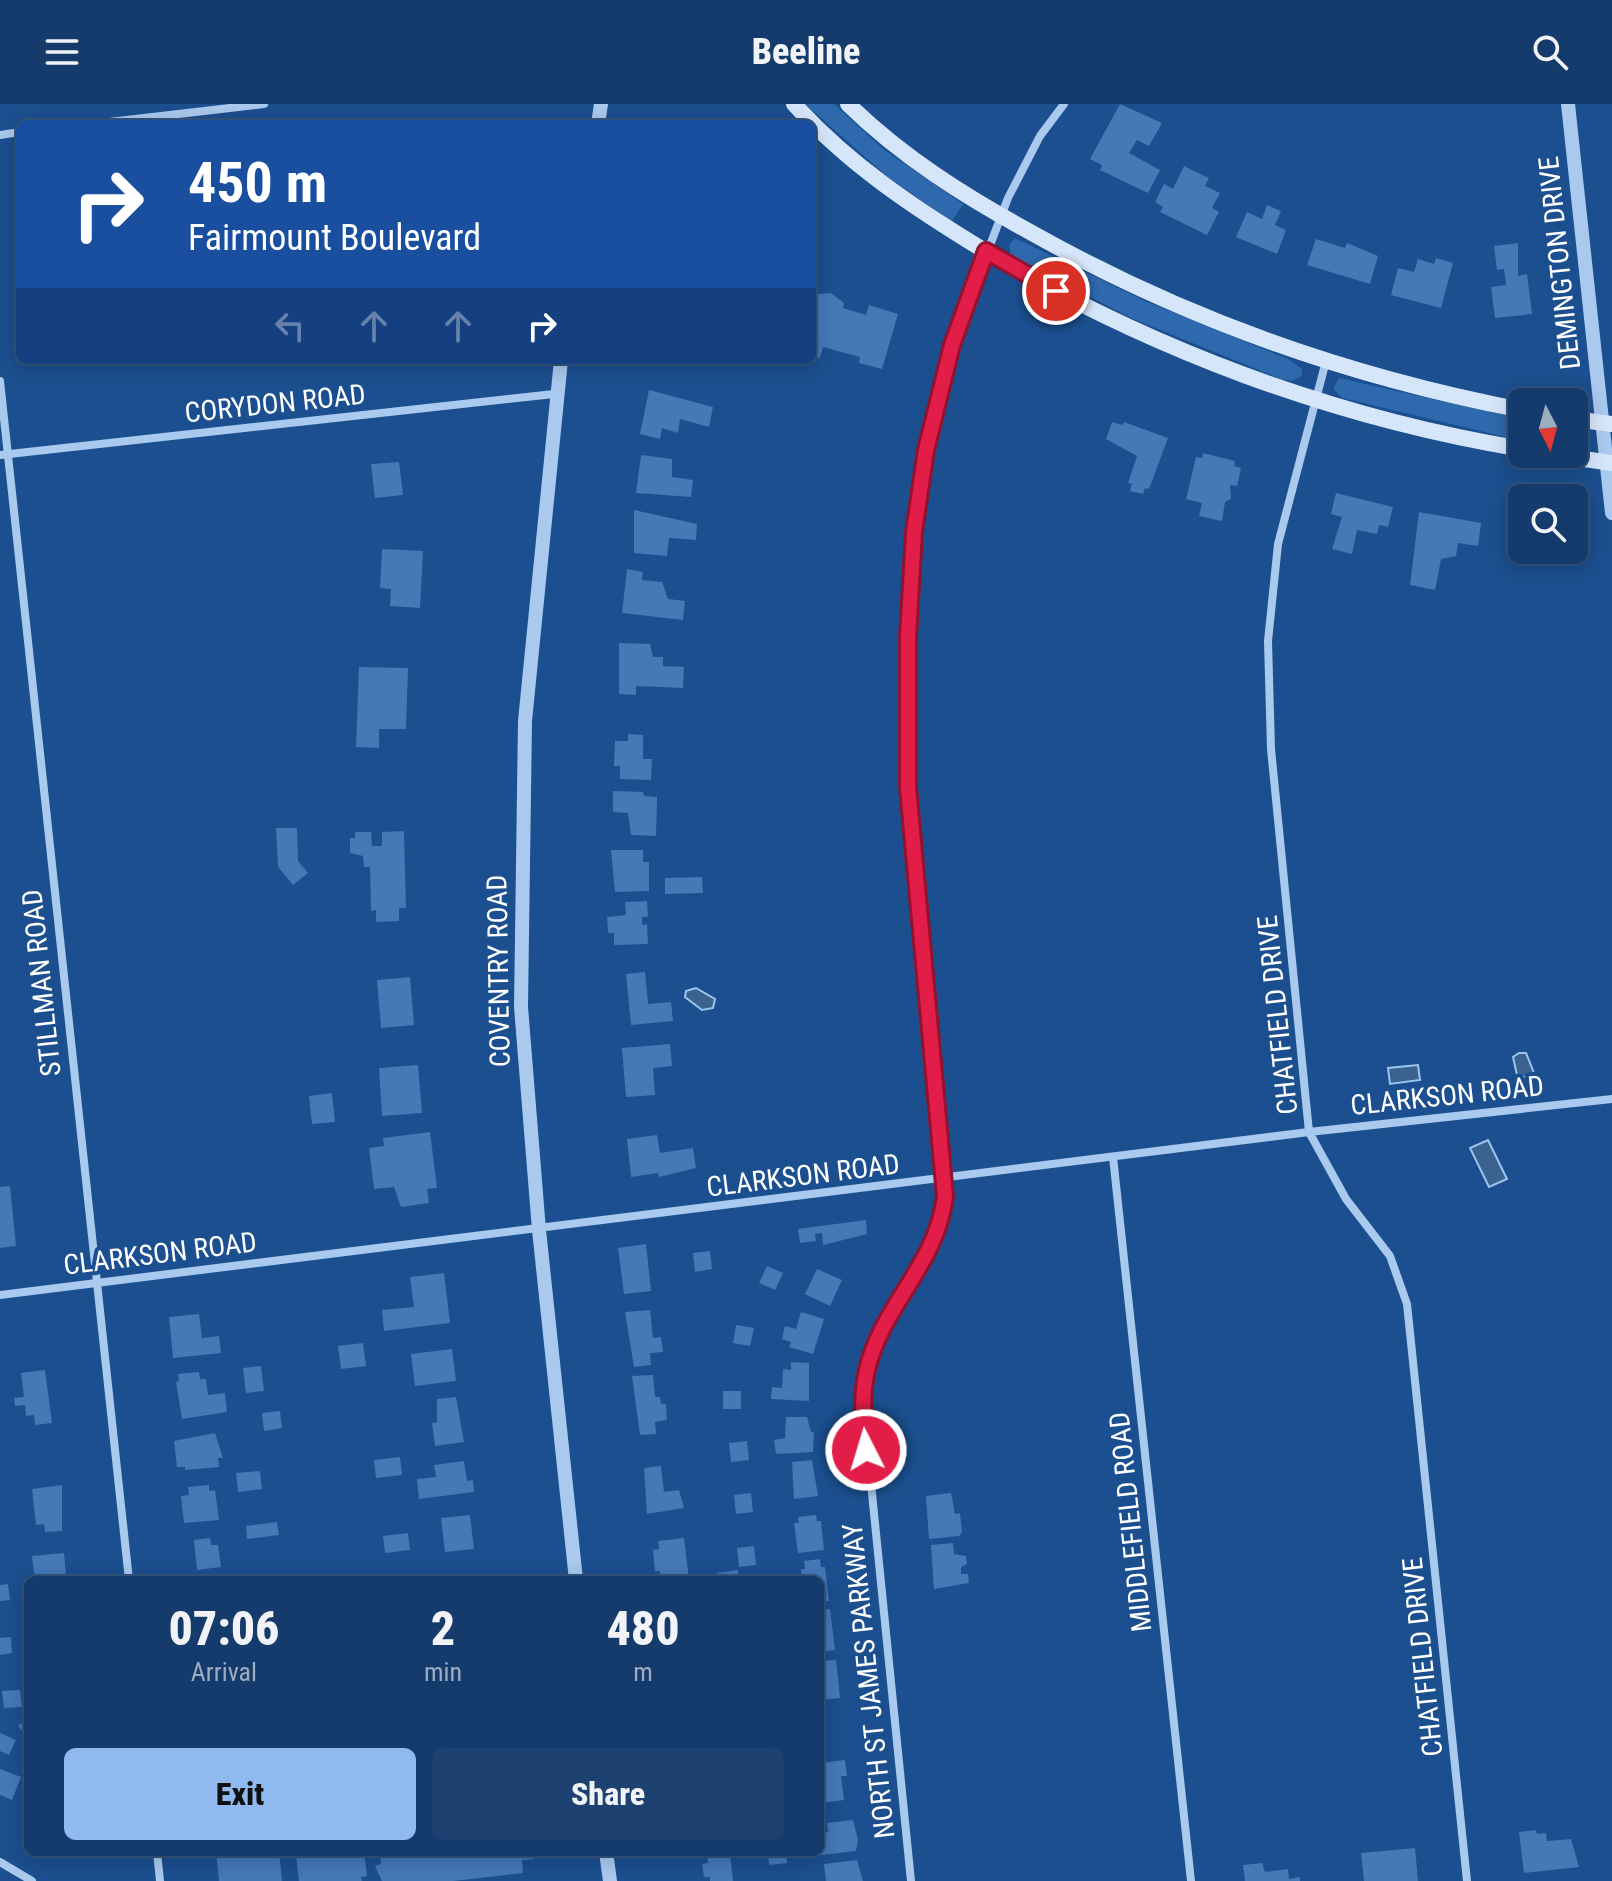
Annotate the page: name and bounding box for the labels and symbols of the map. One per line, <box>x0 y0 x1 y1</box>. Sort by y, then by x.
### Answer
street label: DEMINGTON DRIVE <box>1532 155 1587 371</box>
pin <box>1022 257 1090 325</box>
street label: CORYDON ROAD <box>183 378 367 429</box>
north arrow <box>1508 388 1588 468</box>
street label: COVENTRY ROAD <box>480 875 517 1067</box>
street label: STILLMAN ROAD <box>15 888 68 1078</box>
street label: CHATFIELD DRIVE <box>1251 914 1304 1116</box>
street label: CLARKSON ROAD <box>1349 1069 1545 1122</box>
street label: CLARKSON ROAD <box>705 1147 902 1204</box>
street label: CLARKSON ROAD <box>62 1225 259 1282</box>
position arrow <box>824 1408 908 1492</box>
street label: MIDDLEFIELD ROAD <box>1103 1410 1158 1634</box>
street label: NORTH ST JAMES PARKWAY <box>835 1521 901 1840</box>
street label: CHATFIELD DRIVE <box>1396 1556 1449 1758</box>

